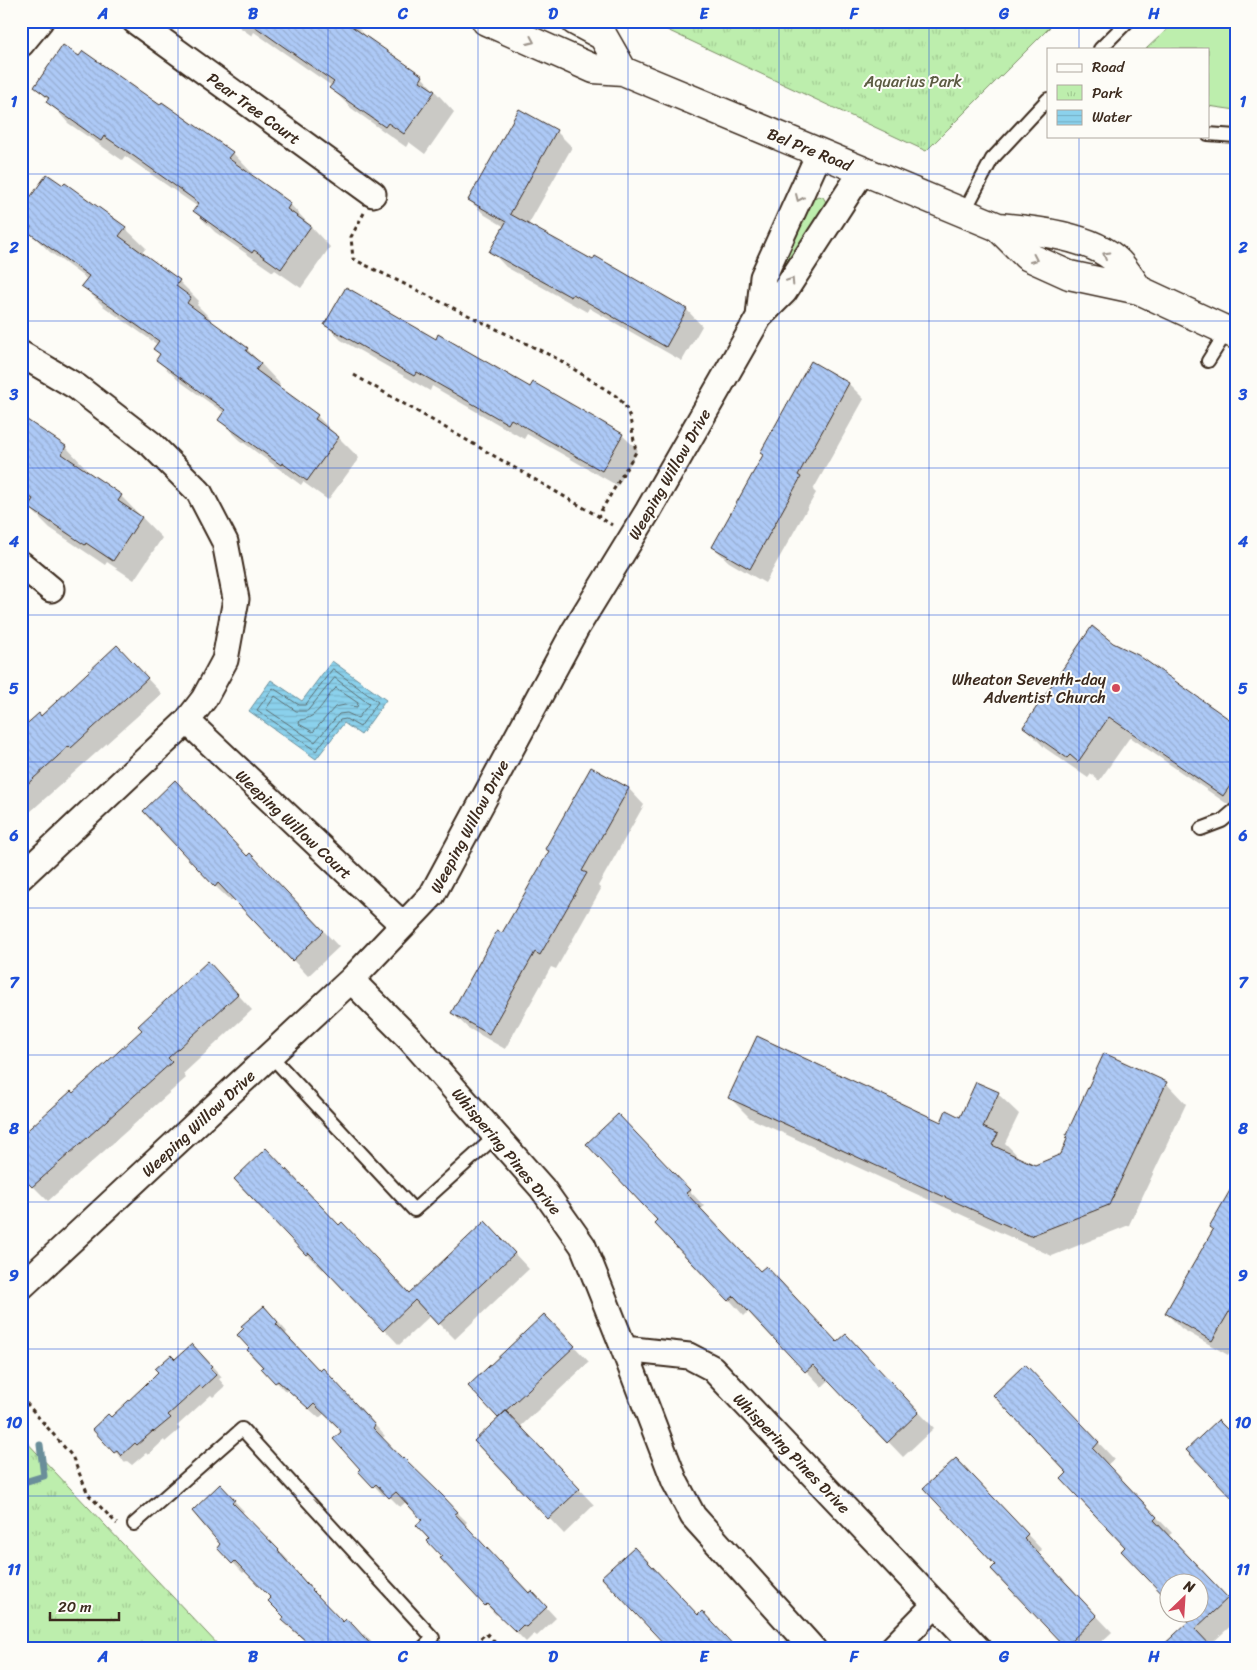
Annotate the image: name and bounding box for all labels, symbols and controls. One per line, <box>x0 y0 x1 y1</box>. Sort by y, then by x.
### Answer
text: A <box>97 0 108 28</box>
text: B <box>248 0 259 28</box>
text: C <box>397 0 409 28</box>
text: D <box>548 0 558 28</box>
text: E <box>700 0 710 28</box>
text: F <box>849 0 860 28</box>
text: G <box>998 0 1010 28</box>
text: H <box>1147 0 1160 28</box>
one-way arrow <box>526 35 535 46</box>
legend <box>1047 48 1210 138</box>
text: Road <box>1092 54 1125 80</box>
street label: Pear Tree Court <box>201 64 307 153</box>
park label: Aquarius Park <box>863 67 962 96</box>
text: Park <box>1092 80 1123 106</box>
text: 1 <box>11 87 18 116</box>
text: 1 <box>1240 87 1247 116</box>
text: Water <box>1092 104 1132 130</box>
street label: Bel Pre Road <box>763 119 858 180</box>
one-way arrow <box>795 193 805 202</box>
text: 2 <box>8 233 19 262</box>
text: 2 <box>1237 233 1248 262</box>
one-way arrow <box>1103 251 1112 261</box>
one-way arrow <box>1029 253 1038 264</box>
one-way arrow <box>785 277 795 286</box>
text: 3 <box>9 380 19 409</box>
text: 3 <box>1238 380 1248 409</box>
street label: Weeping Willow Drive <box>620 403 719 546</box>
text: 4 <box>8 527 19 556</box>
text: 4 <box>1237 527 1248 556</box>
place label: Wheaton Seventh-day Adventist Church <box>952 665 1107 712</box>
text: 5 <box>9 674 19 703</box>
text: 5 <box>1238 674 1248 703</box>
marker: Wheaton Seventh-day Adventist Church <box>1110 682 1122 694</box>
street label: Weeping Willow Drive <box>422 754 517 898</box>
street label: Weeping Willow Court <box>228 762 359 887</box>
text: 6 <box>8 821 19 850</box>
text: 6 <box>1237 821 1248 850</box>
text: 7 <box>9 968 20 997</box>
text: 7 <box>1238 968 1249 997</box>
street label: Weeping Willow Drive <box>134 1062 262 1184</box>
street label: Whispering Pines Drive <box>444 1081 569 1222</box>
text: 8 <box>8 1114 19 1143</box>
text: 8 <box>1237 1114 1248 1143</box>
text: 9 <box>9 1261 19 1290</box>
text: 9 <box>1238 1261 1248 1290</box>
street label: Whispering Pines Drive <box>726 1386 858 1521</box>
text: 10 <box>6 1408 22 1437</box>
text: 10 <box>1235 1408 1251 1437</box>
text: 11 <box>7 1555 21 1584</box>
text: 11 <box>1236 1555 1250 1584</box>
north arrow <box>1160 1572 1210 1622</box>
text: N <box>1179 1573 1199 1600</box>
scale bar <box>50 1590 119 1622</box>
text: 20 m <box>58 1594 92 1620</box>
text: A <box>97 1642 108 1670</box>
text: B <box>248 1642 259 1670</box>
text: C <box>397 1642 409 1670</box>
text: D <box>548 1642 558 1670</box>
text: E <box>700 1642 710 1670</box>
text: F <box>849 1642 860 1670</box>
text: G <box>998 1642 1010 1670</box>
text: H <box>1147 1642 1160 1670</box>

